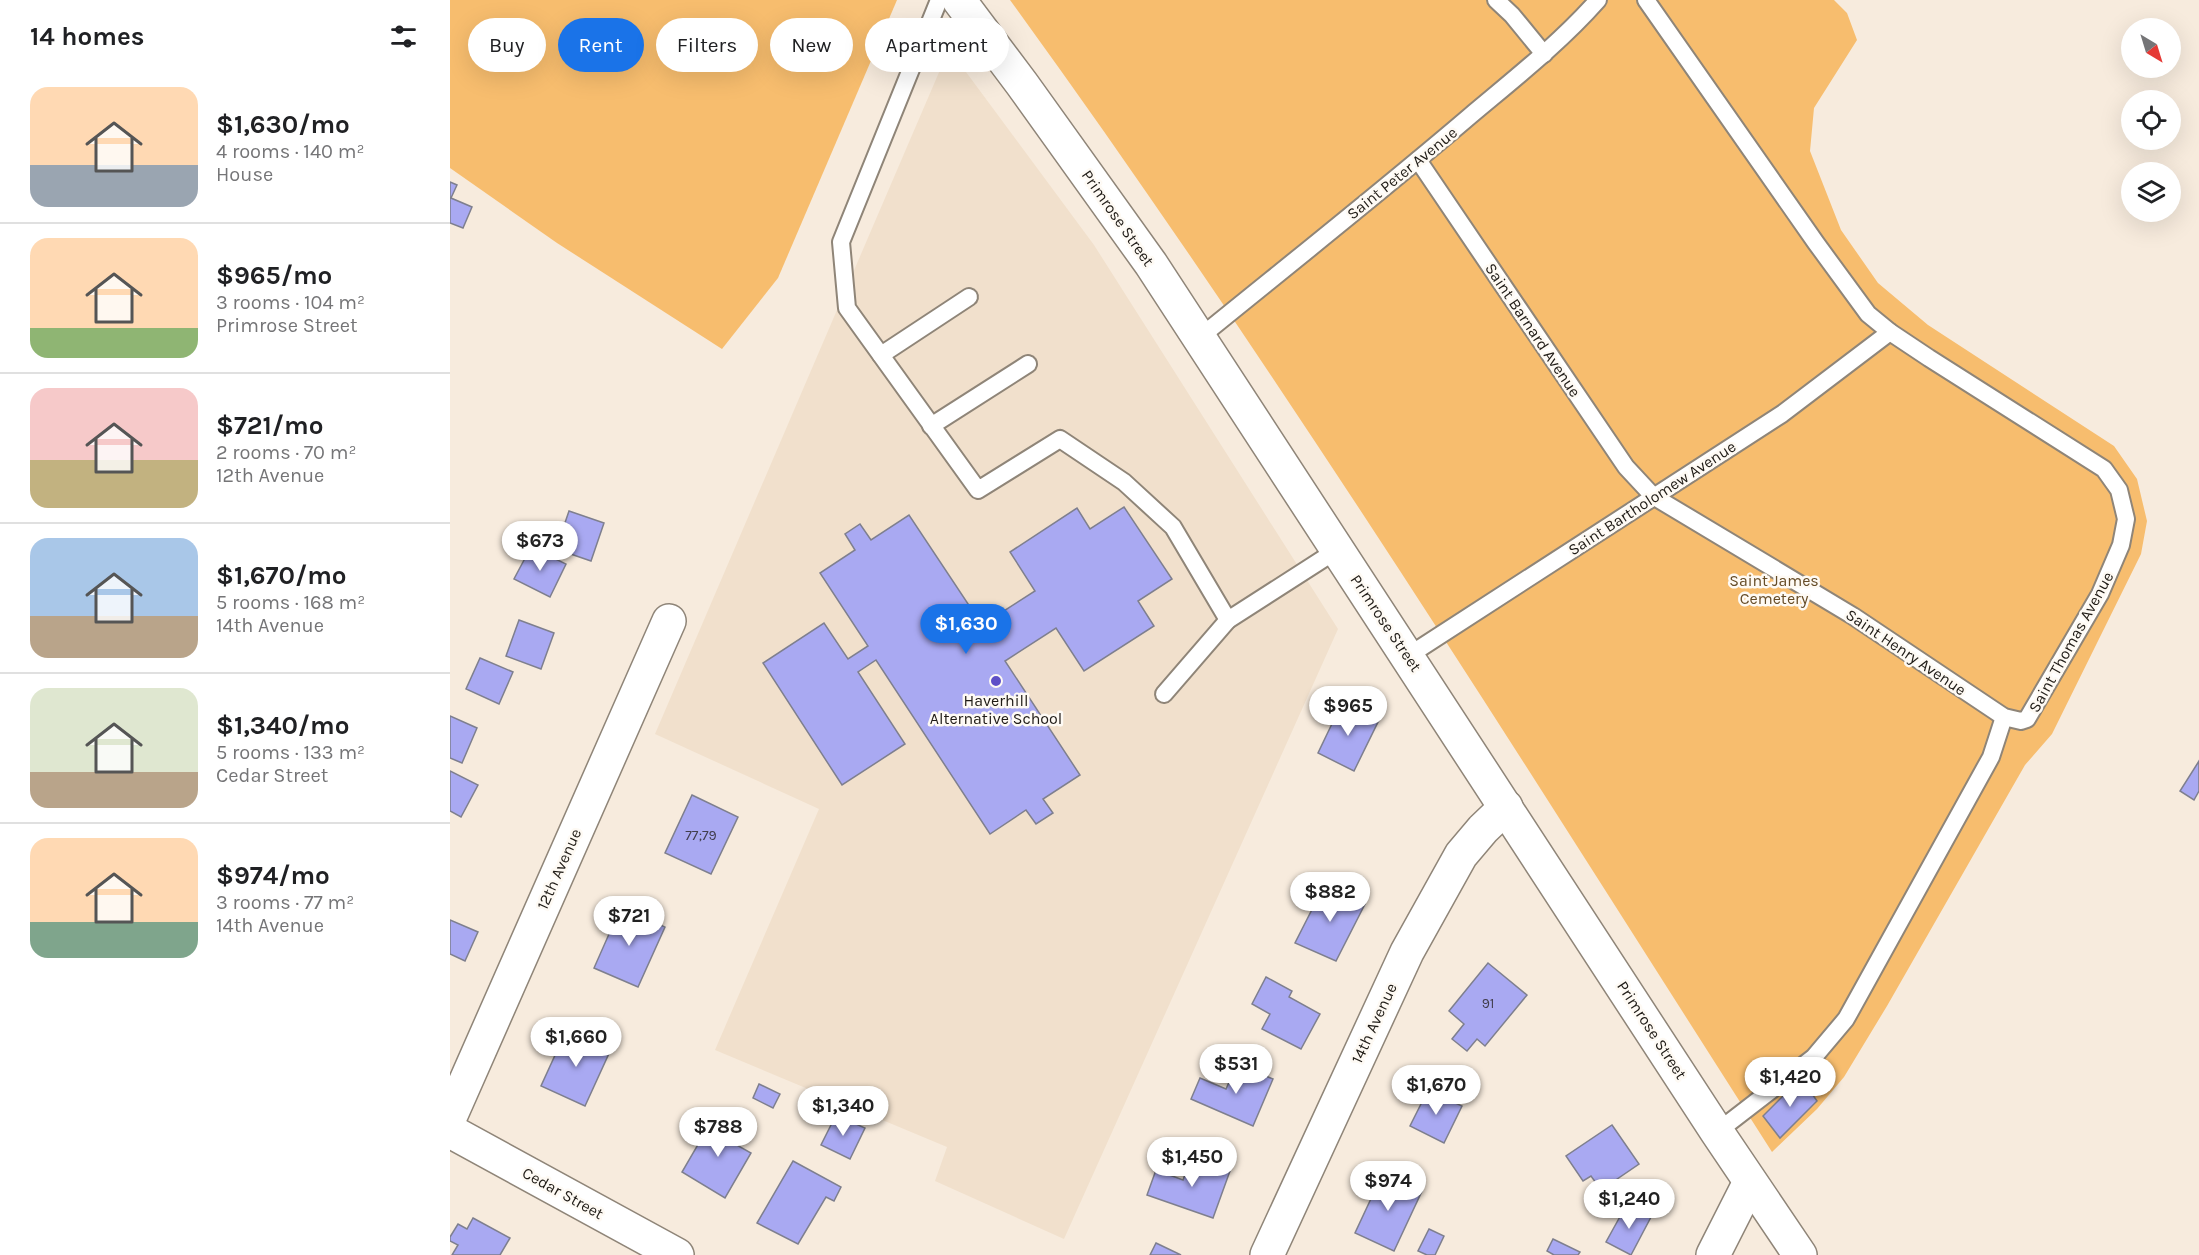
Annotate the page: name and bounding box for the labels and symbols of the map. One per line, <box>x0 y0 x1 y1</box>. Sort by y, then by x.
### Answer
north arrow <box>2121 18 2181 78</box>
street label: Saint Peter Avenue <box>1343 123 1461 223</box>
street label: Primrose Street <box>1078 166 1158 270</box>
street label: Saint Barnard Avenue <box>1481 259 1585 401</box>
street label: Saint Bartholomew Avenue <box>1565 437 1739 559</box>
pin: $673 <box>504 521 576 572</box>
street label: Saint Thomas Avenue <box>2024 568 2118 716</box>
street label: Primrose Street <box>1346 571 1426 675</box>
park label: Saint James Cemetery <box>1729 571 1819 608</box>
pin: $1,630 <box>917 604 1015 655</box>
street label: Saint Henry Avenue <box>1842 605 1970 699</box>
marker: Haverhill Alternative School <box>989 674 1003 688</box>
pin: $965 <box>1312 686 1384 737</box>
place label: Haverhill Alternative School <box>930 691 1062 728</box>
street label: 12th Avenue <box>533 826 585 912</box>
house number: 77;79 <box>685 827 717 844</box>
pin: $882 <box>1294 872 1366 923</box>
pin: $721 <box>593 896 665 947</box>
street label: Primrose Street <box>1613 977 1691 1083</box>
street label: 14th Avenue <box>1347 980 1401 1066</box>
house number: 91 <box>1482 995 1494 1012</box>
pin: $1,660 <box>527 1017 625 1068</box>
pin: $531 <box>1200 1044 1272 1095</box>
pin: $1,420 <box>1741 1057 1839 1108</box>
pin: $1,670 <box>1387 1065 1485 1116</box>
pin: $1,340 <box>794 1086 892 1137</box>
pin: $788 <box>682 1107 754 1158</box>
pin: $1,450 <box>1143 1137 1241 1188</box>
pin: $974 <box>1352 1161 1424 1212</box>
street label: Cedar Street <box>519 1163 607 1223</box>
pin: $1,240 <box>1580 1179 1678 1230</box>

